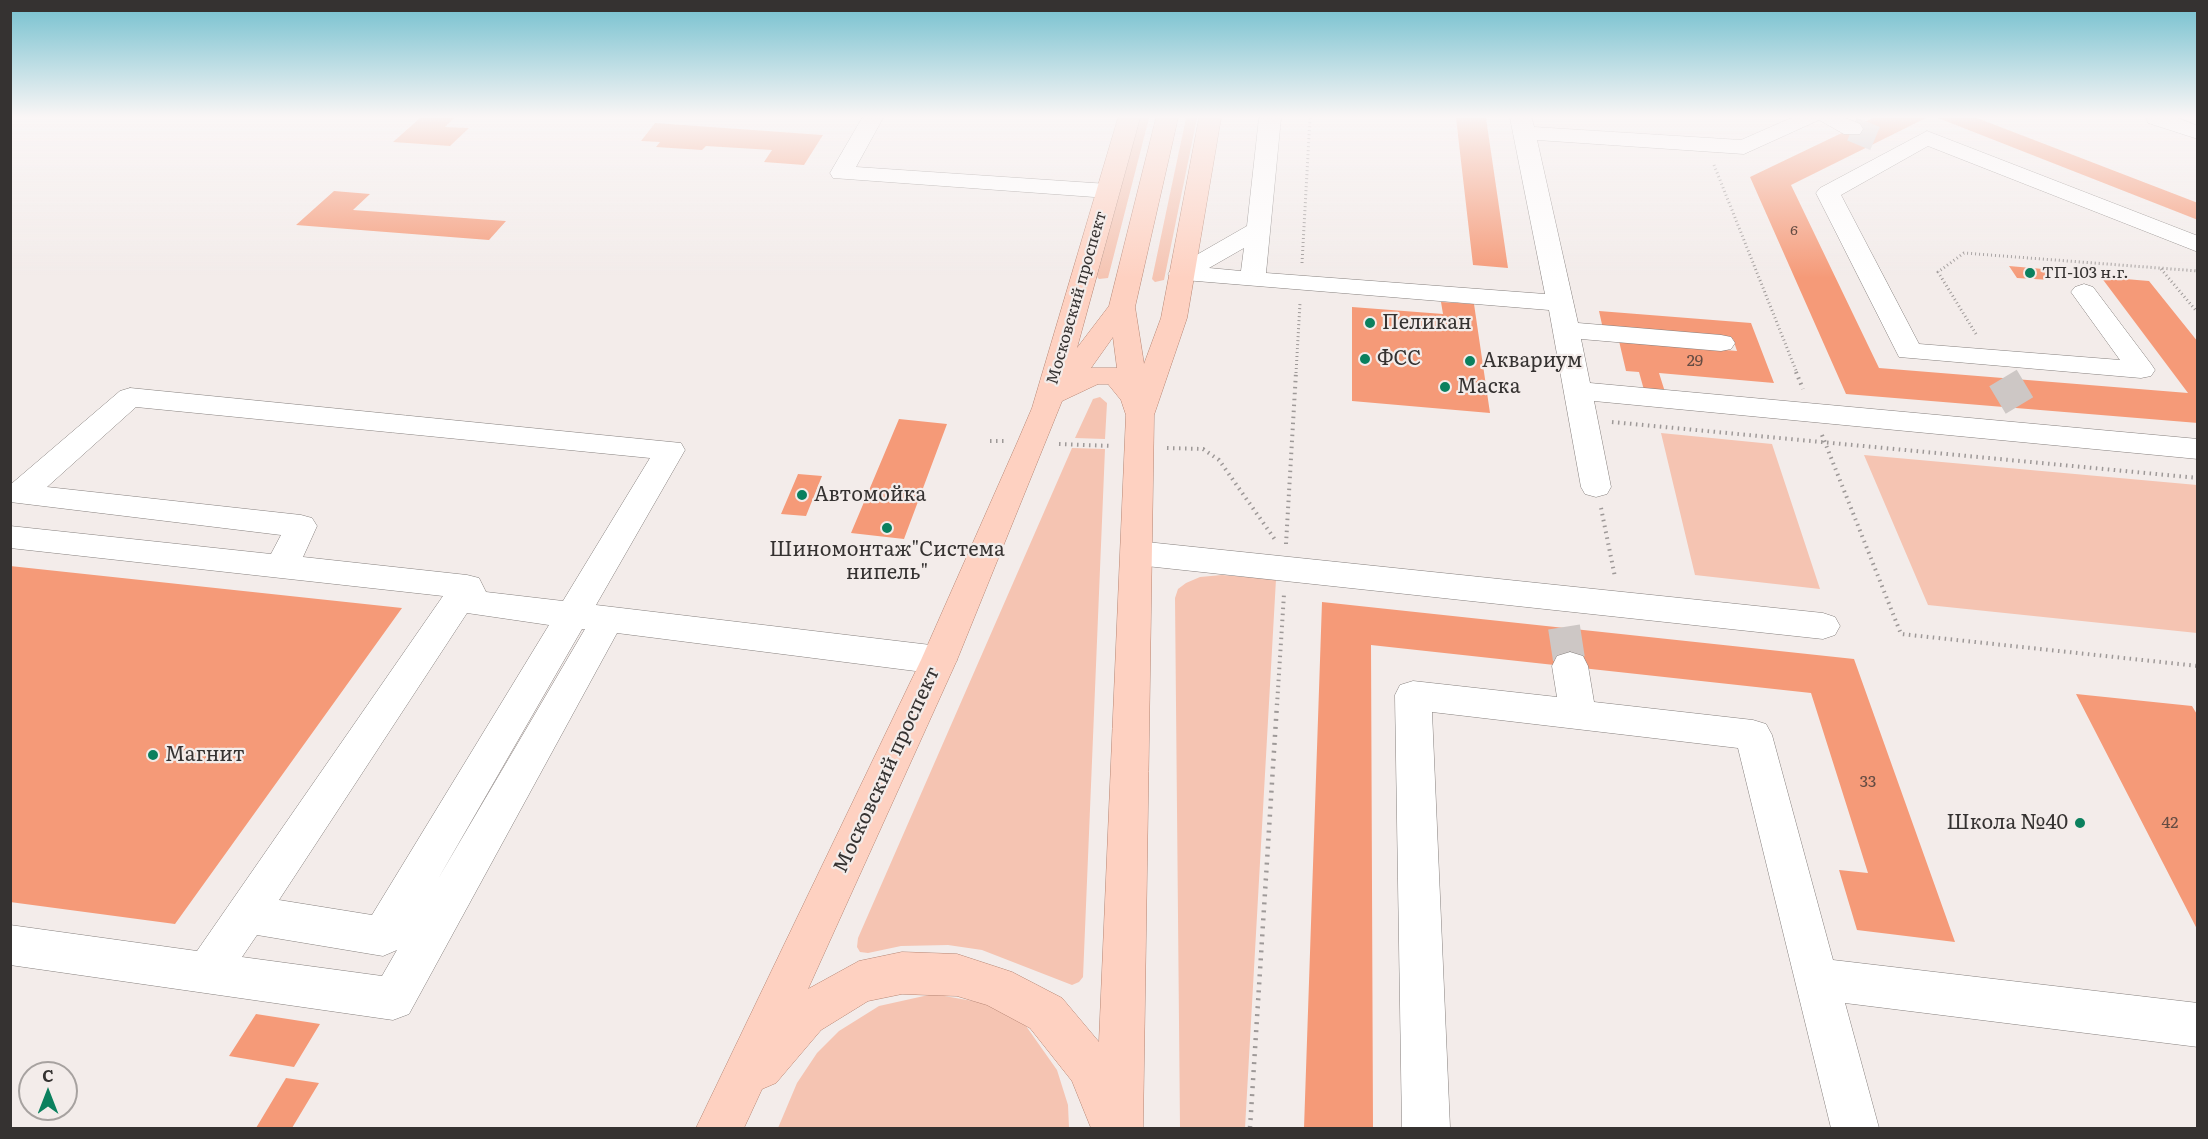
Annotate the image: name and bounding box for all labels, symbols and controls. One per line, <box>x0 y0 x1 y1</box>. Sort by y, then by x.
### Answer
street label: Московский проспект <box>1043 209 1111 387</box>
house number: 6 <box>1790 223 1798 239</box>
place label: ТП-103 н.г. <box>2042 263 2129 283</box>
marker: ТП-103 н.г. <box>2023 266 2037 280</box>
place label: Пеликан <box>1382 311 1472 335</box>
marker: Пеликан <box>1363 316 1377 330</box>
place label: ФСС <box>1377 347 1421 371</box>
place label: Аквариум <box>1482 349 1582 373</box>
house number: 29 <box>1687 351 1703 371</box>
marker: ФСС <box>1358 352 1372 366</box>
marker: Аквариум <box>1463 354 1477 368</box>
place label: Маска <box>1457 375 1520 399</box>
marker: Маска <box>1438 380 1452 394</box>
place label: Автомойка <box>814 483 926 507</box>
marker: Автомойка <box>795 488 809 502</box>
marker: Шиномонтаж"Система нипель" <box>880 521 894 535</box>
place label: Шиномонтаж"Система нипель" <box>769 538 1005 585</box>
street label: Московский проспект <box>829 663 945 877</box>
place label: Магнит <box>165 743 245 767</box>
marker: Магнит <box>146 748 160 762</box>
house number: 33 <box>1860 772 1876 792</box>
place label: Школа №40 <box>1947 811 2068 835</box>
house number: 42 <box>2162 813 2178 833</box>
marker: Школа №40 <box>2073 816 2087 830</box>
north arrow <box>18 1061 78 1121</box>
text: С <box>42 1063 54 1087</box>

